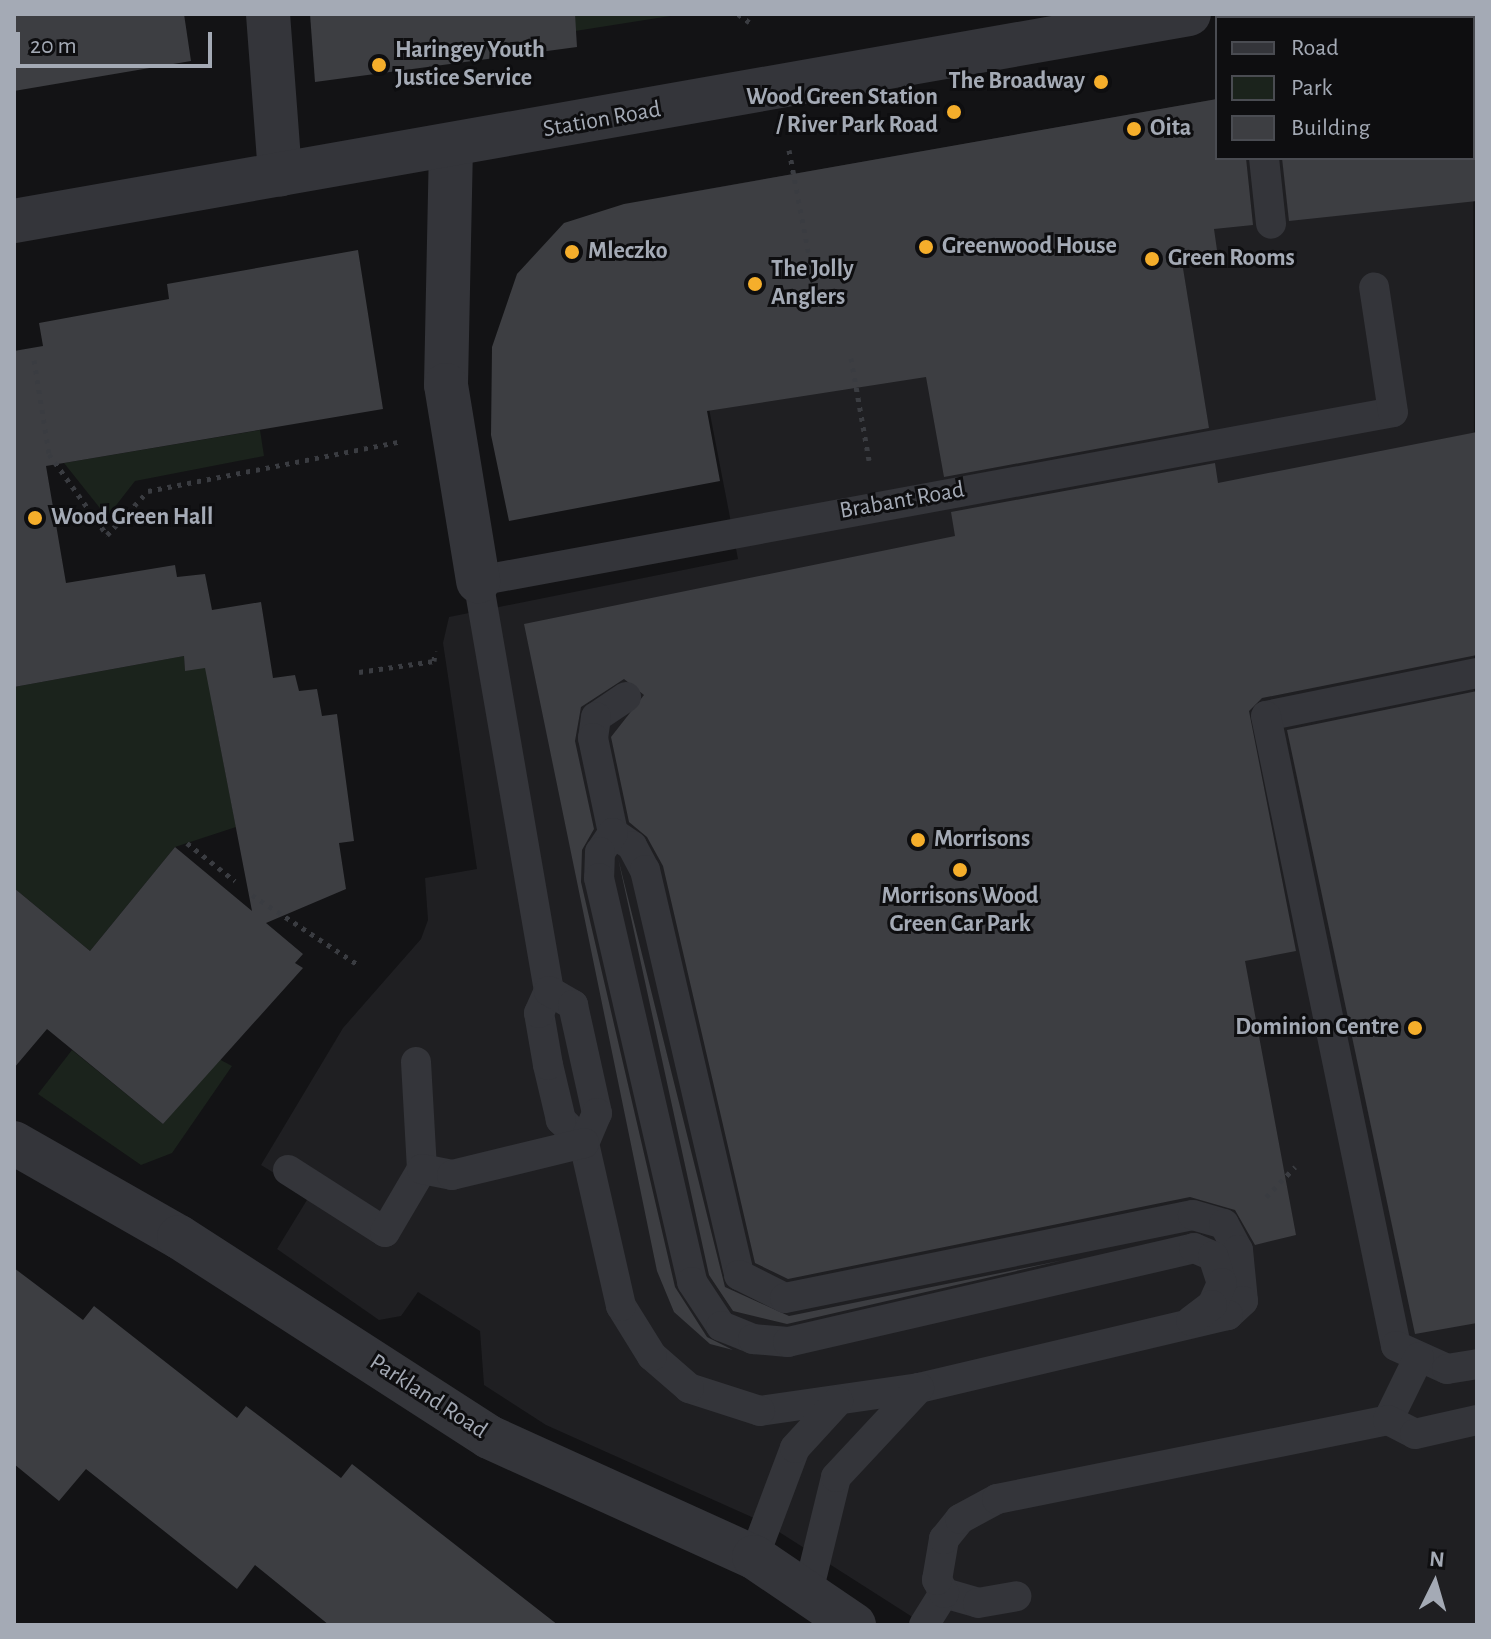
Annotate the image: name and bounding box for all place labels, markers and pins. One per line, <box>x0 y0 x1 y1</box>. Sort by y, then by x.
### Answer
place label: Haringey Youth Justice Service <box>395 37 545 93</box>
marker: Haringey Youth Justice Service <box>370 56 388 74</box>
place label: The Broadway <box>948 68 1085 96</box>
marker: The Broadway <box>1092 73 1110 91</box>
place label: Wood Green Station / River Park Road <box>746 84 938 140</box>
marker: Wood Green Station / River Park Road <box>945 103 963 121</box>
place label: Oita <box>1150 115 1191 143</box>
marker: Oita <box>1125 120 1143 138</box>
place label: Greenwood House <box>942 233 1117 261</box>
place label: Mleczko <box>588 238 668 266</box>
marker: Greenwood House <box>917 238 935 256</box>
marker: Mleczko <box>563 243 581 261</box>
place label: Green Rooms <box>1168 245 1295 273</box>
marker: Green Rooms <box>1143 250 1161 268</box>
place label: The Jolly Anglers <box>771 256 854 312</box>
marker: The Jolly Anglers <box>746 275 764 293</box>
place label: Wood Green Hall <box>51 504 213 532</box>
marker: Wood Green Hall <box>26 509 44 527</box>
place label: Morrisons <box>934 826 1030 854</box>
marker: Morrisons <box>909 831 927 849</box>
marker: Morrisons Wood Green Car Park <box>951 861 969 879</box>
place label: Morrisons Wood Green Car Park <box>882 883 1038 939</box>
place label: Dominion Centre <box>1235 1014 1399 1042</box>
marker: Dominion Centre <box>1406 1019 1424 1037</box>

